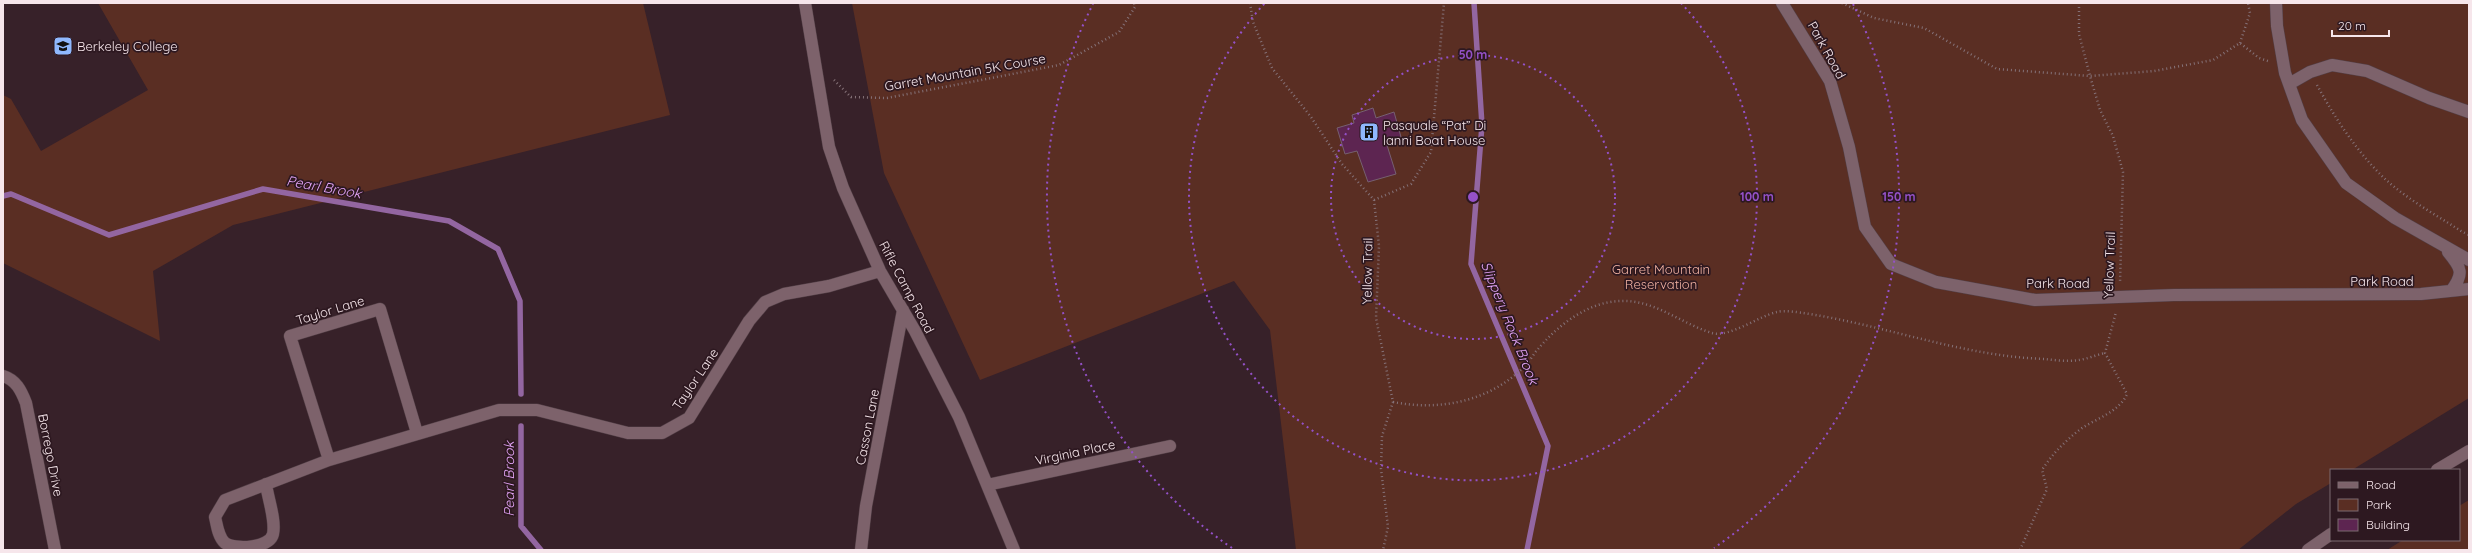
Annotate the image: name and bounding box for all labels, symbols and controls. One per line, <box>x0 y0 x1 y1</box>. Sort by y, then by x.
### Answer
scale bar <box>2332 12 2389 38</box>
street label: Park Road <box>1805 18 1849 82</box>
text: 20 m <box>2338 18 2366 33</box>
school or university icon: Berkeley College <box>52 35 74 57</box>
place label: Berkeley College <box>77 38 178 54</box>
text: 50 m <box>1459 47 1487 62</box>
street label: Garret Mountain 5K Course <box>883 50 1047 94</box>
place label: Pasquale “Pat” Di lanni Boat House <box>1383 117 1486 148</box>
building icon: Pasquale “Pat” Di lanni Boat House <box>1358 121 1380 143</box>
water label: Pearl Brook <box>285 172 364 203</box>
text: 100 m <box>1740 189 1774 204</box>
text: 150 m <box>1882 189 1916 204</box>
centre of rings <box>1466 190 1480 204</box>
street label: Yellow Trail <box>2100 231 2118 299</box>
street label: Rifle Camp Road <box>876 238 938 336</box>
street label: Yellow Trail <box>1358 238 1376 304</box>
water label: Slippery Rock Brook <box>1477 259 1543 389</box>
park label: Garret Mountain Reservation <box>1612 261 1710 292</box>
street label: Park Road <box>2350 273 2414 289</box>
street label: Park Road <box>2026 275 2090 291</box>
street label: Taylor Lane <box>294 292 366 328</box>
street label: Taylor Lane <box>669 345 721 413</box>
street label: Casson Lane <box>852 388 882 466</box>
street label: Borrego Drive <box>35 412 67 498</box>
street label: Virginia Place <box>1033 436 1117 468</box>
water label: Pearl Brook <box>500 440 518 517</box>
legend <box>2330 469 2460 541</box>
text: Road <box>2366 477 2396 492</box>
text: Park <box>2366 497 2391 512</box>
text: Building <box>2366 517 2410 532</box>

